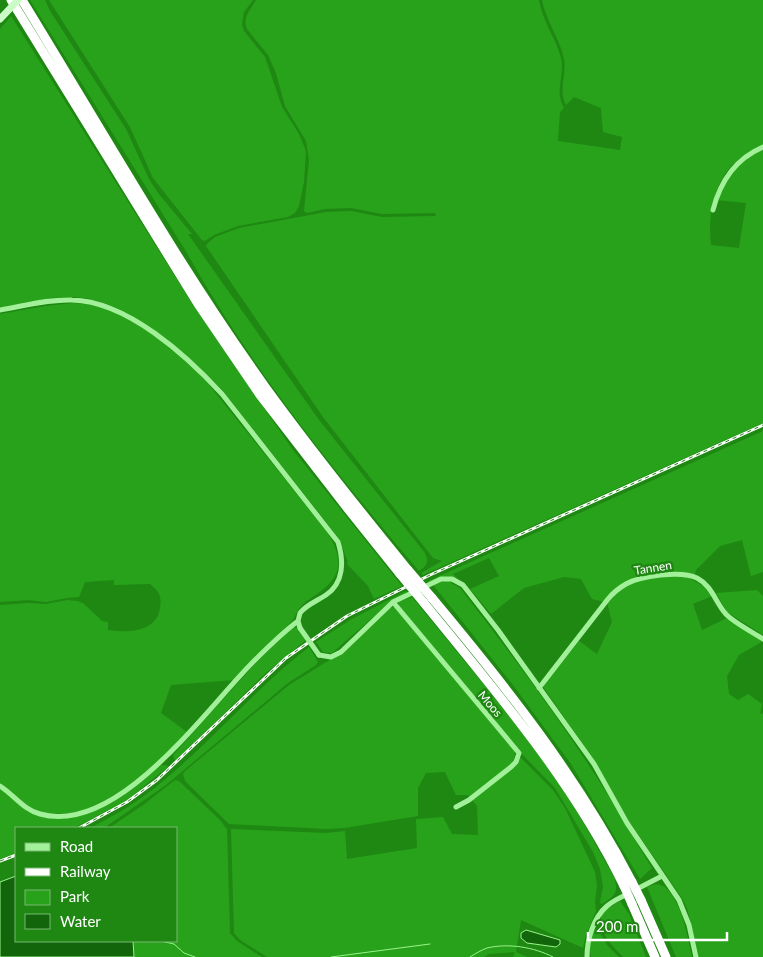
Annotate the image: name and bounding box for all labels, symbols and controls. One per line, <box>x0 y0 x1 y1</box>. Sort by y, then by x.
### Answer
street label: Tannen <box>633 557 673 578</box>
street label: Moos <box>475 688 506 720</box>
legend <box>15 827 178 942</box>
text: Road <box>60 837 93 855</box>
text: Railway <box>60 862 111 880</box>
text: Park <box>60 887 90 905</box>
scale bar <box>588 910 727 942</box>
text: Water <box>60 912 101 930</box>
text: 200 m <box>596 917 638 935</box>

